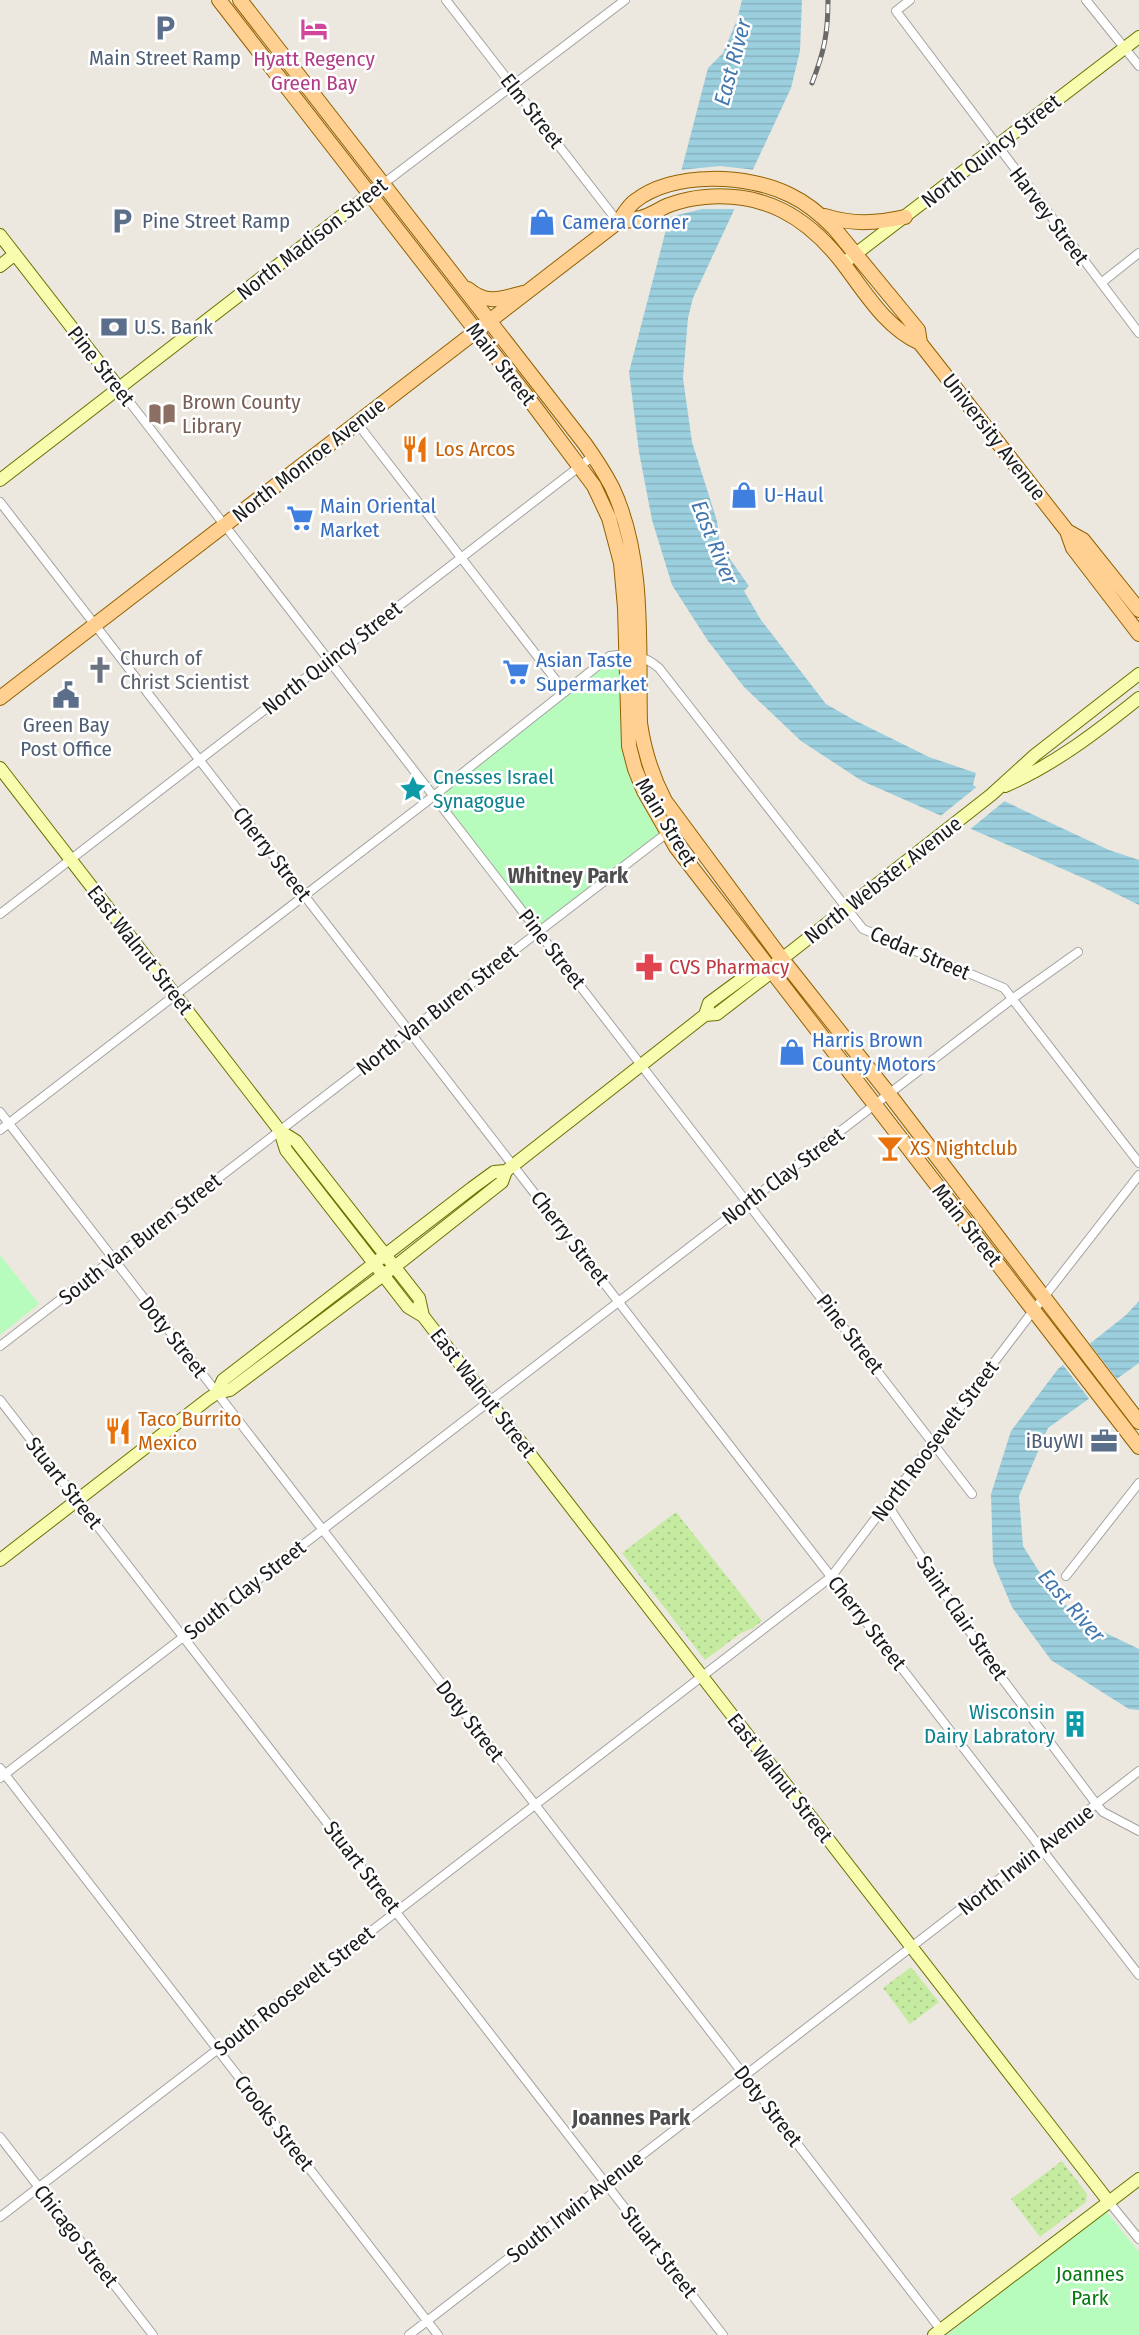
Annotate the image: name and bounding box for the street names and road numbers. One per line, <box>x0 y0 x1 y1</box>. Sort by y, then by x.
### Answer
street label: Elm Street <box>495 68 569 154</box>
street label: North Quincy Street <box>916 89 1066 213</box>
street label: Harvey Street <box>1004 162 1094 270</box>
street label: North Madison Street <box>232 172 392 306</box>
street label: Main Street <box>461 317 542 411</box>
street label: Pine Street <box>62 321 140 411</box>
street label: University Avenue <box>936 368 1052 506</box>
street label: North Monroe Avenue <box>227 392 391 528</box>
street label: North Quincy Street <box>257 596 407 720</box>
street label: Main Street <box>630 773 702 871</box>
street label: Cherry Street <box>227 802 317 906</box>
street label: North Webster Avenue <box>799 811 967 949</box>
street label: East Walnut Street <box>82 880 199 1020</box>
street label: Pine Street <box>513 904 591 994</box>
street label: Cedar Street <box>866 920 974 986</box>
street label: North Van Buren Street <box>351 939 523 1081</box>
street label: North Clay Street <box>717 1122 849 1230</box>
street label: South Van Buren Street <box>54 1168 226 1310</box>
street label: Main Street <box>927 1178 1008 1272</box>
street label: Cherry Street <box>525 1186 615 1290</box>
street label: Pine Street <box>811 1289 889 1379</box>
street label: Doty Street <box>133 1291 213 1383</box>
street label: East Walnut Street <box>425 1323 542 1463</box>
street label: North Roosevelt Street <box>866 1355 1004 1527</box>
street label: Stuart Street <box>20 1432 108 1534</box>
street label: South Clay Street <box>179 1534 311 1646</box>
street label: Saint Clair Street <box>911 1551 1013 1685</box>
street label: Cherry Street <box>822 1571 912 1675</box>
street label: Doty Street <box>430 1675 510 1767</box>
street label: East Walnut Street <box>722 1708 839 1848</box>
street label: North Irwin Avenue <box>953 1799 1099 1921</box>
street label: Stuart Street <box>318 1816 406 1918</box>
street label: South Roosevelt Street <box>209 1920 379 2062</box>
street label: Doty Street <box>728 2060 808 2152</box>
street label: Crooks Street <box>229 2070 320 2176</box>
street label: South Irwin Avenue <box>501 2146 649 2268</box>
street label: Chicago Street <box>28 2180 124 2292</box>
street label: Stuart Street <box>615 2201 703 2303</box>

